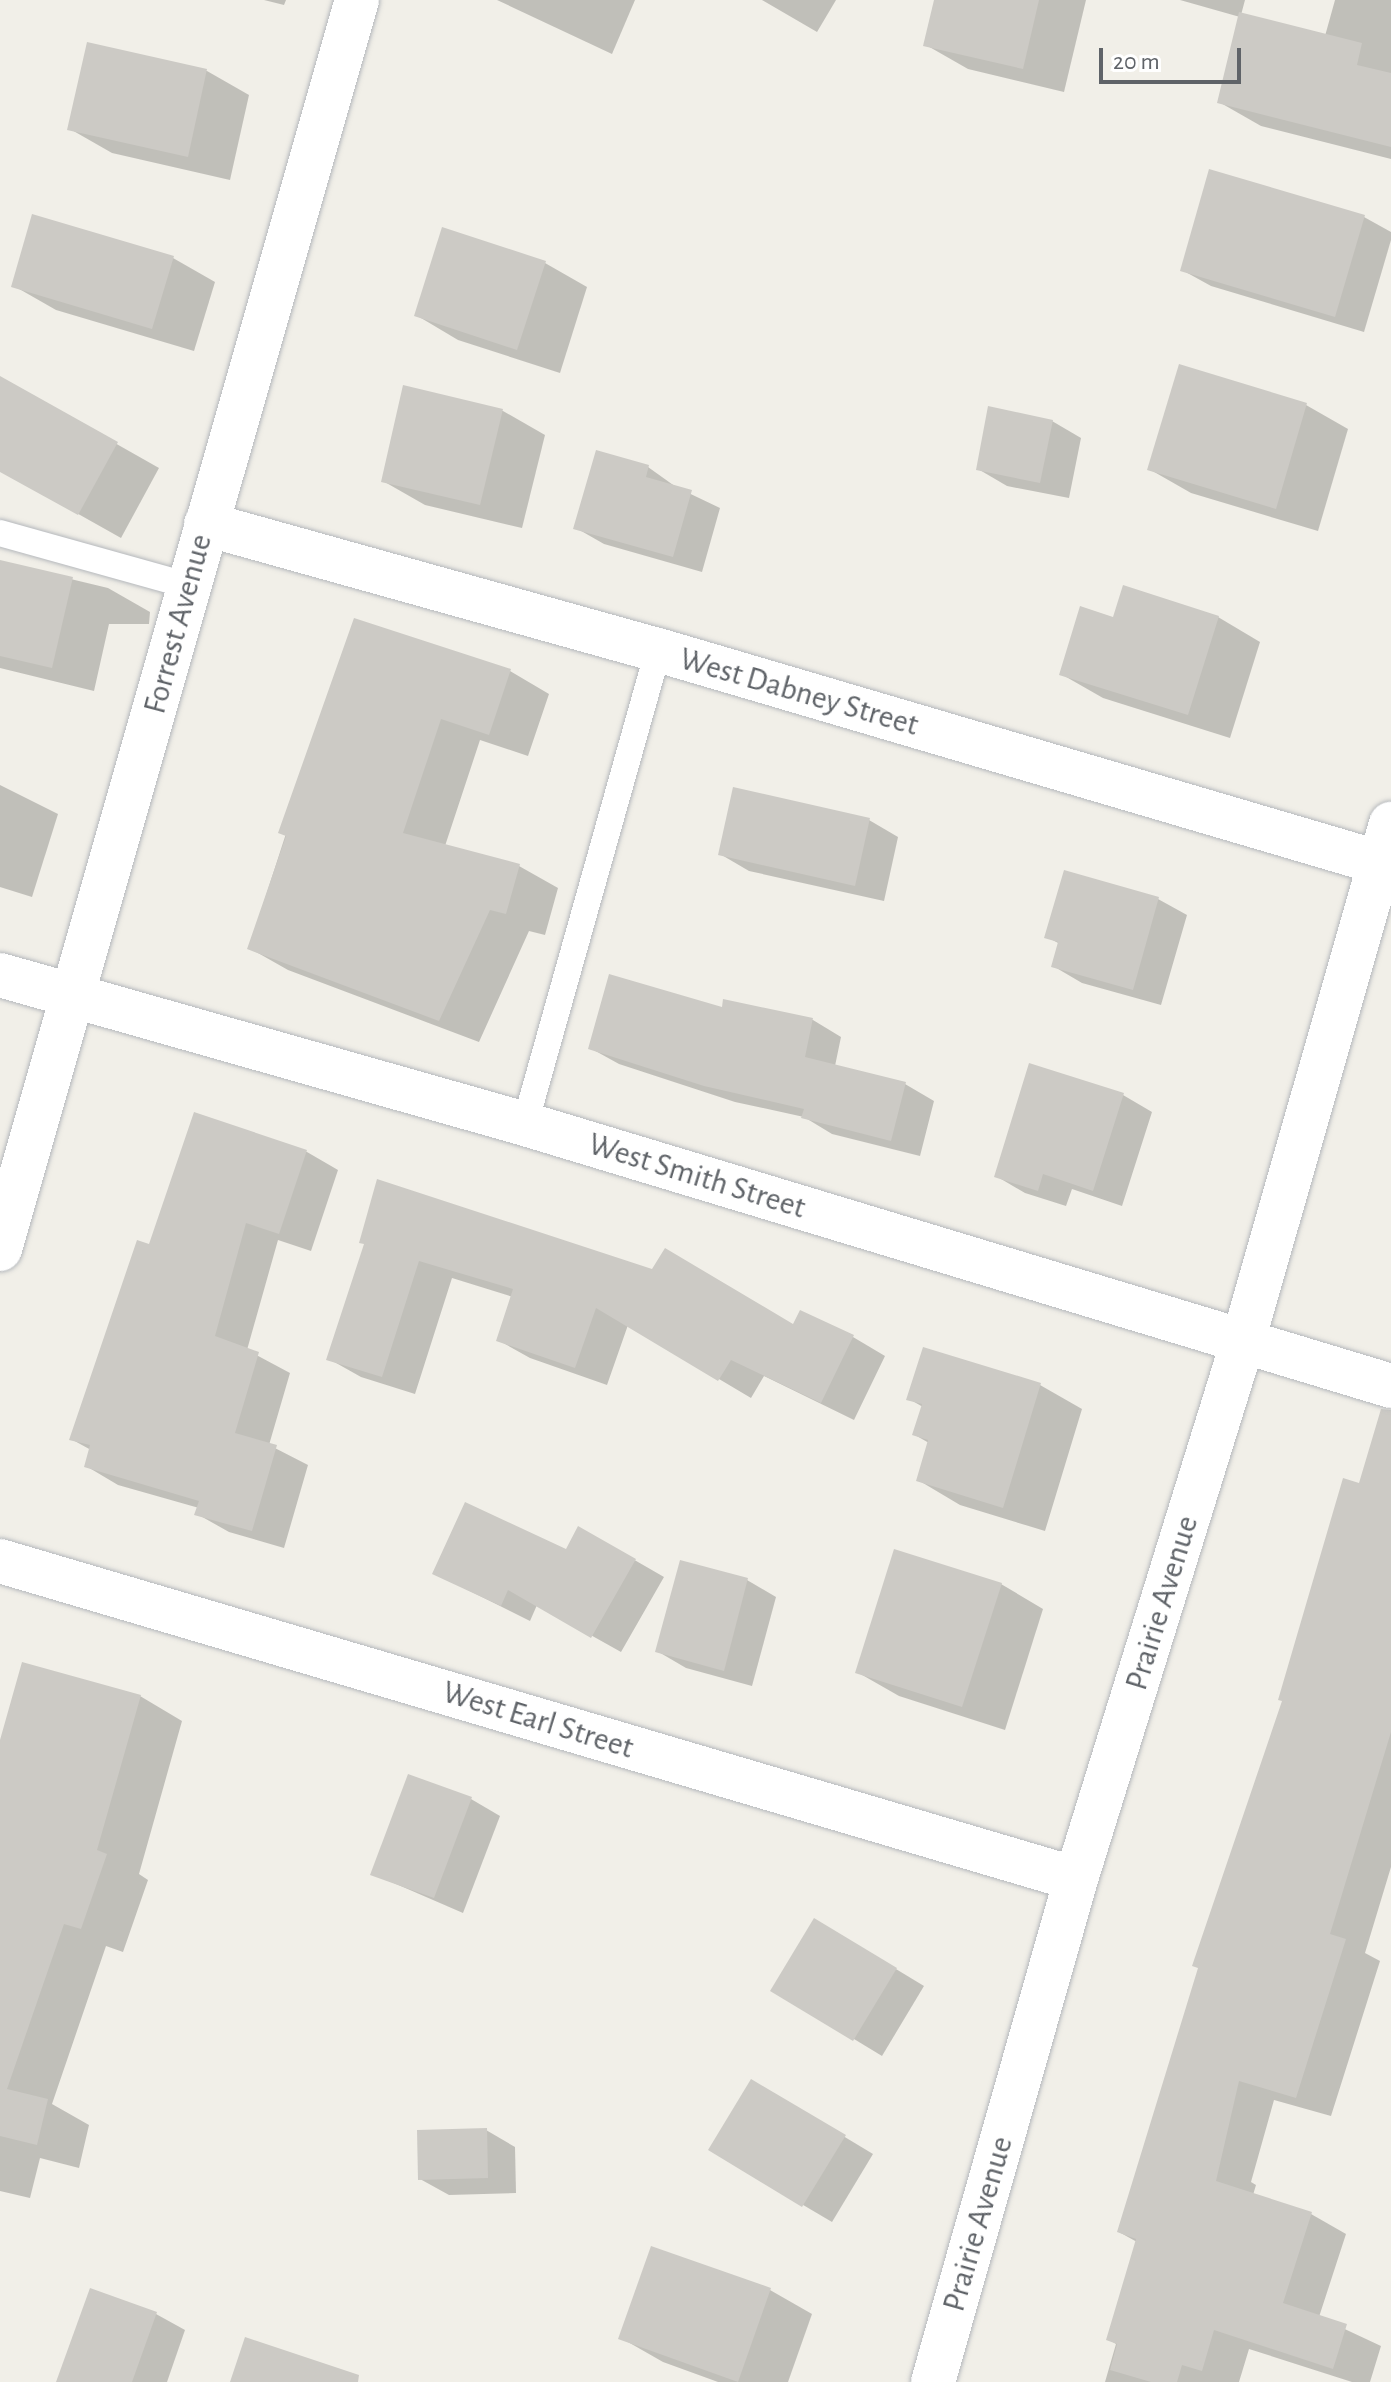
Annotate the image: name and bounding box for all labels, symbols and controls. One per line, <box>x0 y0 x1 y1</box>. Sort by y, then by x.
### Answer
scale bar <box>1103 32 1245 82</box>
text: 20 m <box>1113 50 1160 74</box>
street label: Forrest Avenue <box>136 530 220 718</box>
street label: West Dabney Street <box>675 640 923 744</box>
street label: West Smith Street <box>584 1125 810 1227</box>
street label: Prairie Avenue <box>1117 1511 1207 1695</box>
street label: West Earl Street <box>438 1673 638 1767</box>
street label: Prairie Avenue <box>935 2132 1021 2316</box>

